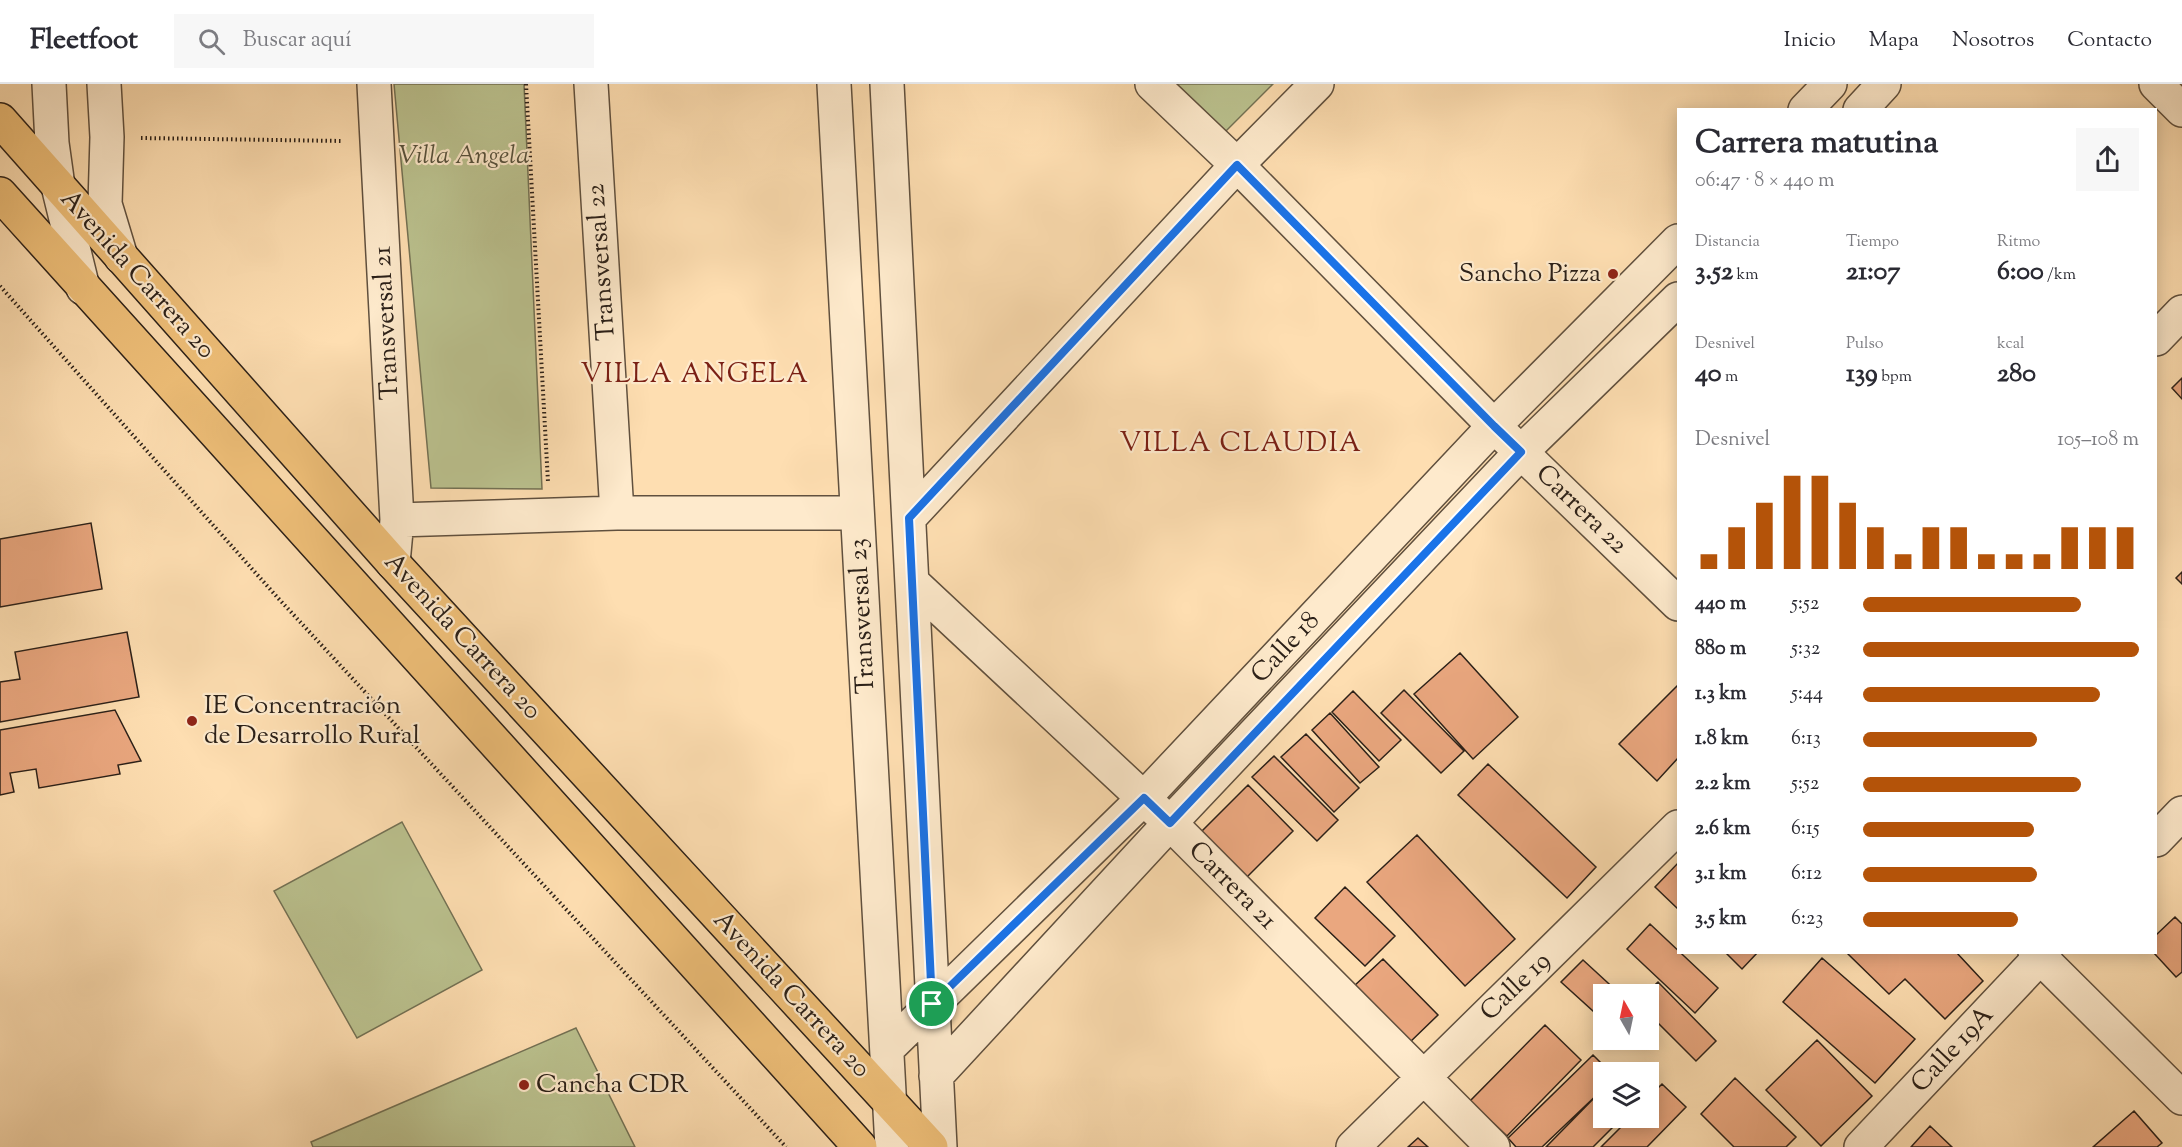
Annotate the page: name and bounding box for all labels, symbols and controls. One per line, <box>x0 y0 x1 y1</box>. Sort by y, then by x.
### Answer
search box <box>174 14 594 68</box>
text: Fleetfoot <box>30 21 138 61</box>
icon: search <box>195 25 228 58</box>
text: Buscar aquí <box>243 25 351 57</box>
text: Inicio <box>1784 26 1836 56</box>
text: Mapa <box>1869 26 1919 56</box>
text: Nosotros <box>1952 26 2034 56</box>
text: Contacto <box>2067 26 2152 56</box>
text: Carrera matutina <box>1695 120 1938 168</box>
button: share <box>2076 128 2139 191</box>
park label: Villa Angela <box>399 138 529 175</box>
text: 06:47 · 8 × 440 m <box>1695 167 1835 196</box>
street label: Avenida Carrera 20 <box>51 182 223 368</box>
street label: Transversal 22 <box>578 182 626 342</box>
text: Distancia <box>1695 231 1760 254</box>
text: Tiempo <box>1846 231 1899 254</box>
text: Ritmo <box>1997 231 2040 254</box>
street label: Transversal 21 <box>364 245 410 401</box>
text: 3.52 <box>1695 254 1733 291</box>
text: 21:07 <box>1846 254 1900 291</box>
text: 6:00 <box>1997 254 2044 291</box>
place label: Sancho Pizza <box>1459 256 1601 293</box>
text: km <box>1733 264 1759 287</box>
text: /km <box>2044 264 2076 287</box>
marker: Sancho Pizza <box>1606 267 1620 281</box>
text: Desnivel <box>1695 333 1755 356</box>
text: Pulso <box>1846 333 1884 356</box>
text: kcal <box>1997 333 2025 356</box>
district label: VILLA ANGELA <box>581 356 809 395</box>
text: 40 <box>1695 356 1722 393</box>
text: 139 <box>1846 356 1878 393</box>
text: 280 <box>1997 356 2036 393</box>
text: m <box>1722 366 1738 389</box>
text: bpm <box>1878 366 1912 389</box>
district label: VILLA CLAUDIA <box>1120 425 1362 464</box>
text: Desnivel <box>1695 426 1770 455</box>
text: 105–108 m <box>2057 426 2139 455</box>
street label: Carrera 22 <box>1527 457 1635 563</box>
street label: Transversal 23 <box>840 537 886 695</box>
street label: Avenida Carrera 20 <box>375 545 549 729</box>
text: 440 m <box>1695 590 1746 619</box>
text: 5:52 <box>1791 590 1819 619</box>
street label: Calle 18 <box>1243 604 1329 692</box>
text: 880 m <box>1695 635 1746 664</box>
text: 5:32 <box>1791 635 1820 664</box>
text: 1.3 km <box>1695 680 1747 709</box>
text: 5:44 <box>1791 680 1823 709</box>
place label: IE Concentración de Desarrollo Rural <box>204 688 420 755</box>
marker: IE Concentración de Desarrollo Rural <box>185 714 199 728</box>
text: 1.8 km <box>1695 725 1749 754</box>
text: 6:13 <box>1791 725 1821 754</box>
text: 2.2 km <box>1695 770 1750 799</box>
text: 5:52 <box>1791 770 1819 799</box>
text: 2.6 km <box>1695 815 1751 844</box>
text: 6:15 <box>1791 815 1820 844</box>
street label: Carrera 21 <box>1179 833 1285 939</box>
text: 3.1 km <box>1695 860 1747 889</box>
text: 6:12 <box>1791 860 1822 889</box>
street label: Avenida Carrera 20 <box>704 903 878 1087</box>
text: 3.5 km <box>1695 905 1747 934</box>
text: 6:23 <box>1791 905 1823 934</box>
street label: Calle 19 <box>1472 944 1560 1030</box>
pin <box>906 978 957 1029</box>
north arrow <box>1593 984 1659 1050</box>
map controls <box>1593 984 1659 1128</box>
icon: arrive <box>915 987 948 1020</box>
street label: Calle 19A <box>1903 998 2003 1102</box>
button: layers <box>1593 1062 1659 1128</box>
place label: Cancha CDR <box>536 1067 689 1104</box>
marker: Cancha CDR <box>517 1078 531 1092</box>

